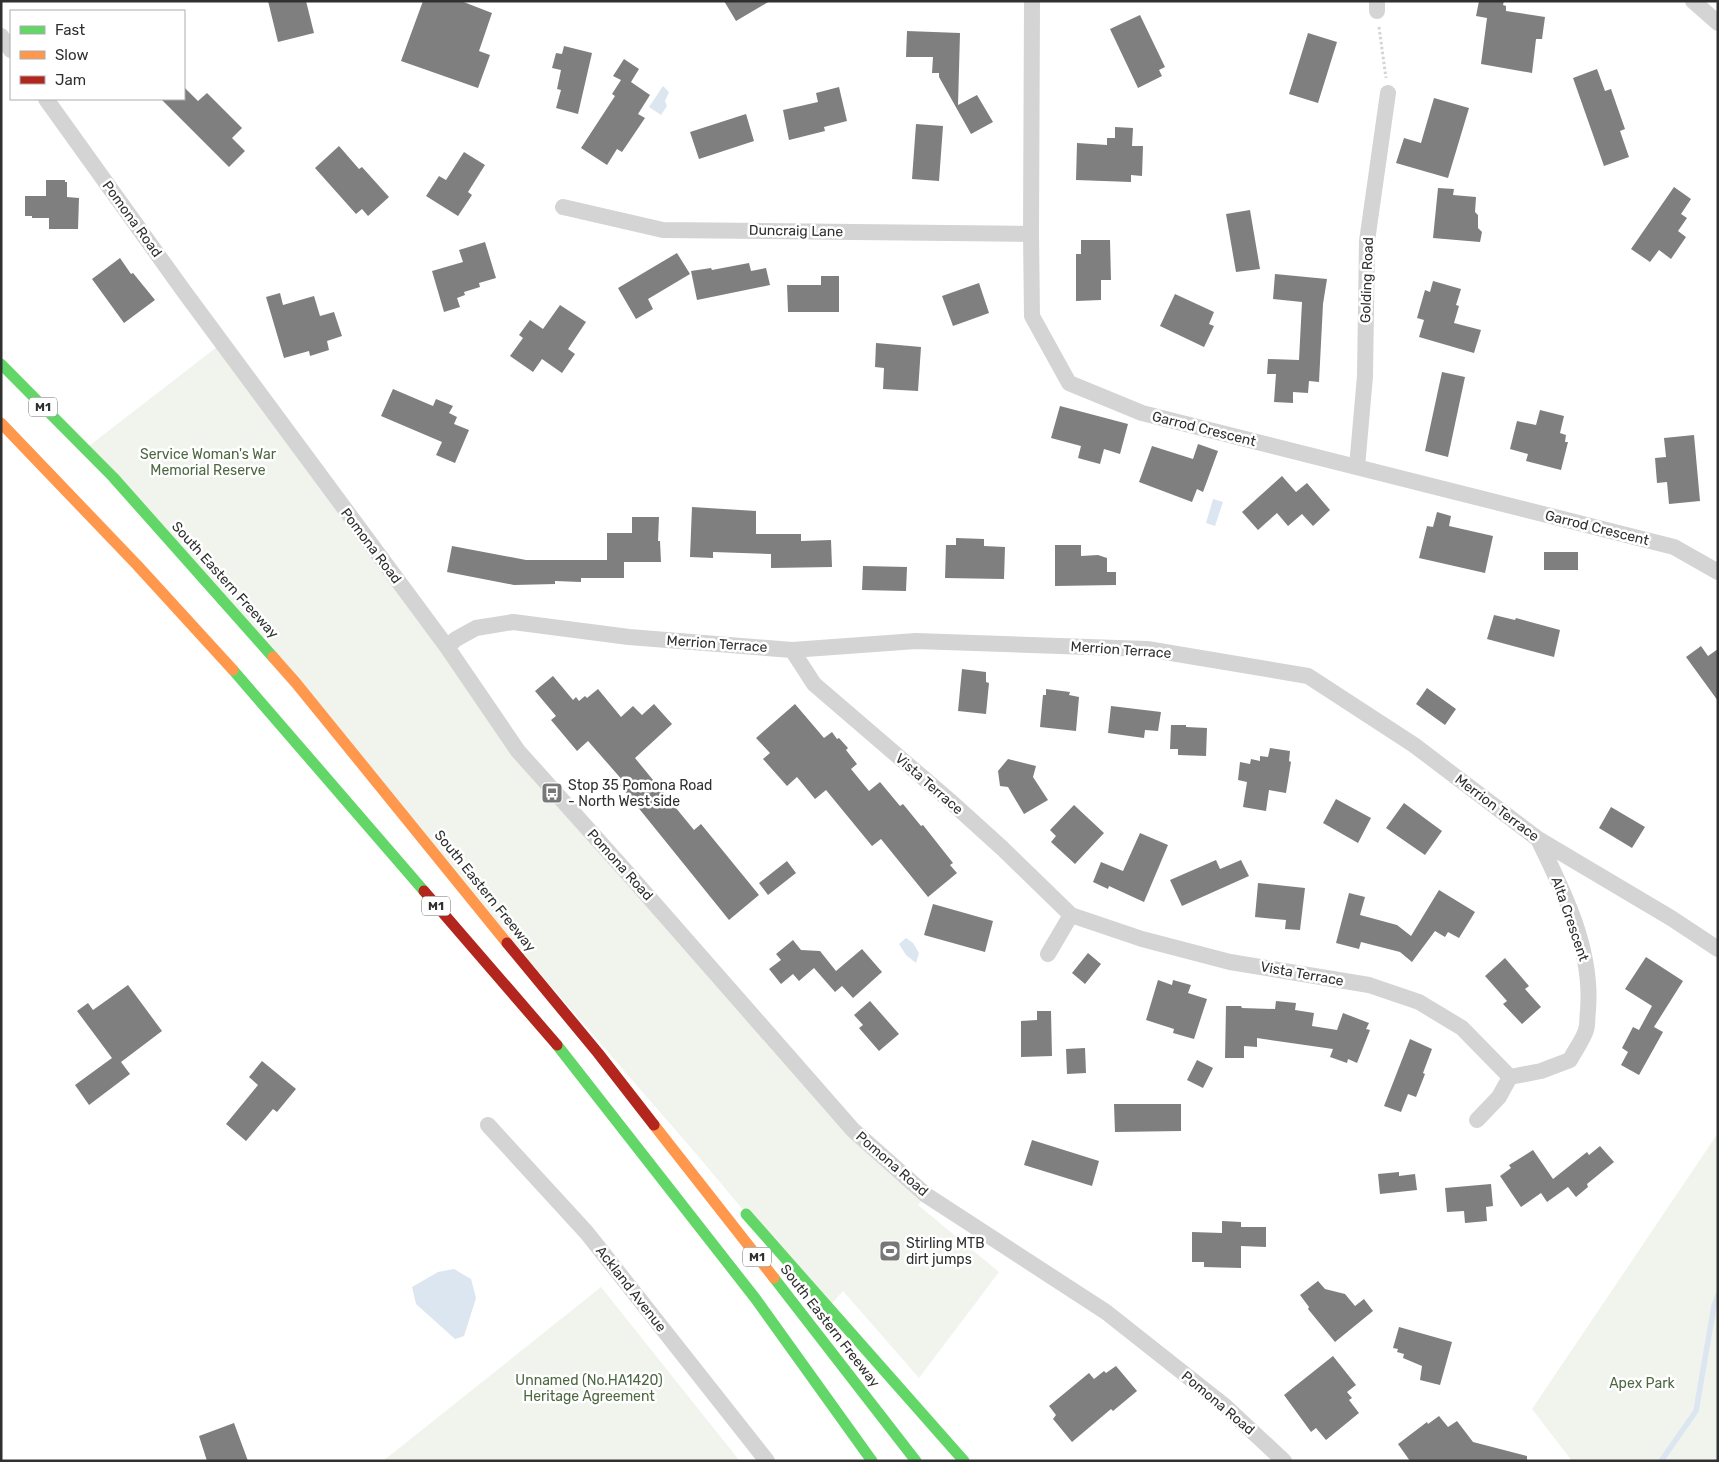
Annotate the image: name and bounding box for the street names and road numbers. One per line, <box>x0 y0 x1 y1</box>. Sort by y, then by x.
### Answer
street label: Pomona Road <box>99 178 165 260</box>
street label: Duncraig Lane <box>749 222 843 240</box>
street label: Golding Road <box>1357 237 1377 323</box>
road number: M1 <box>29 398 57 417</box>
street label: Garrod Crescent <box>1150 408 1258 450</box>
street label: Pomona Road <box>337 505 405 587</box>
street label: Garrod Crescent <box>1543 507 1651 549</box>
street label: South Eastern Freeway <box>168 518 282 642</box>
street label: Merrion Terrace <box>666 632 768 656</box>
street label: Merrion Terrace <box>1070 638 1172 662</box>
street label: Vista Terrace <box>892 750 967 818</box>
street label: Merrion Terrace <box>1452 771 1543 845</box>
street label: Pomona Road <box>583 826 657 904</box>
street label: South Eastern Freeway <box>431 827 539 955</box>
street label: Alta Crescent <box>1548 874 1593 964</box>
road number: M1 <box>422 896 450 916</box>
street label: Vista Terrace <box>1259 958 1345 990</box>
street label: Pomona Road <box>852 1128 932 1200</box>
street label: Ackland Avenue <box>592 1243 670 1335</box>
road number: M1 <box>743 1248 771 1266</box>
street label: South Eastern Freeway <box>777 1261 883 1391</box>
street label: Pomona Road <box>1178 1367 1258 1439</box>

